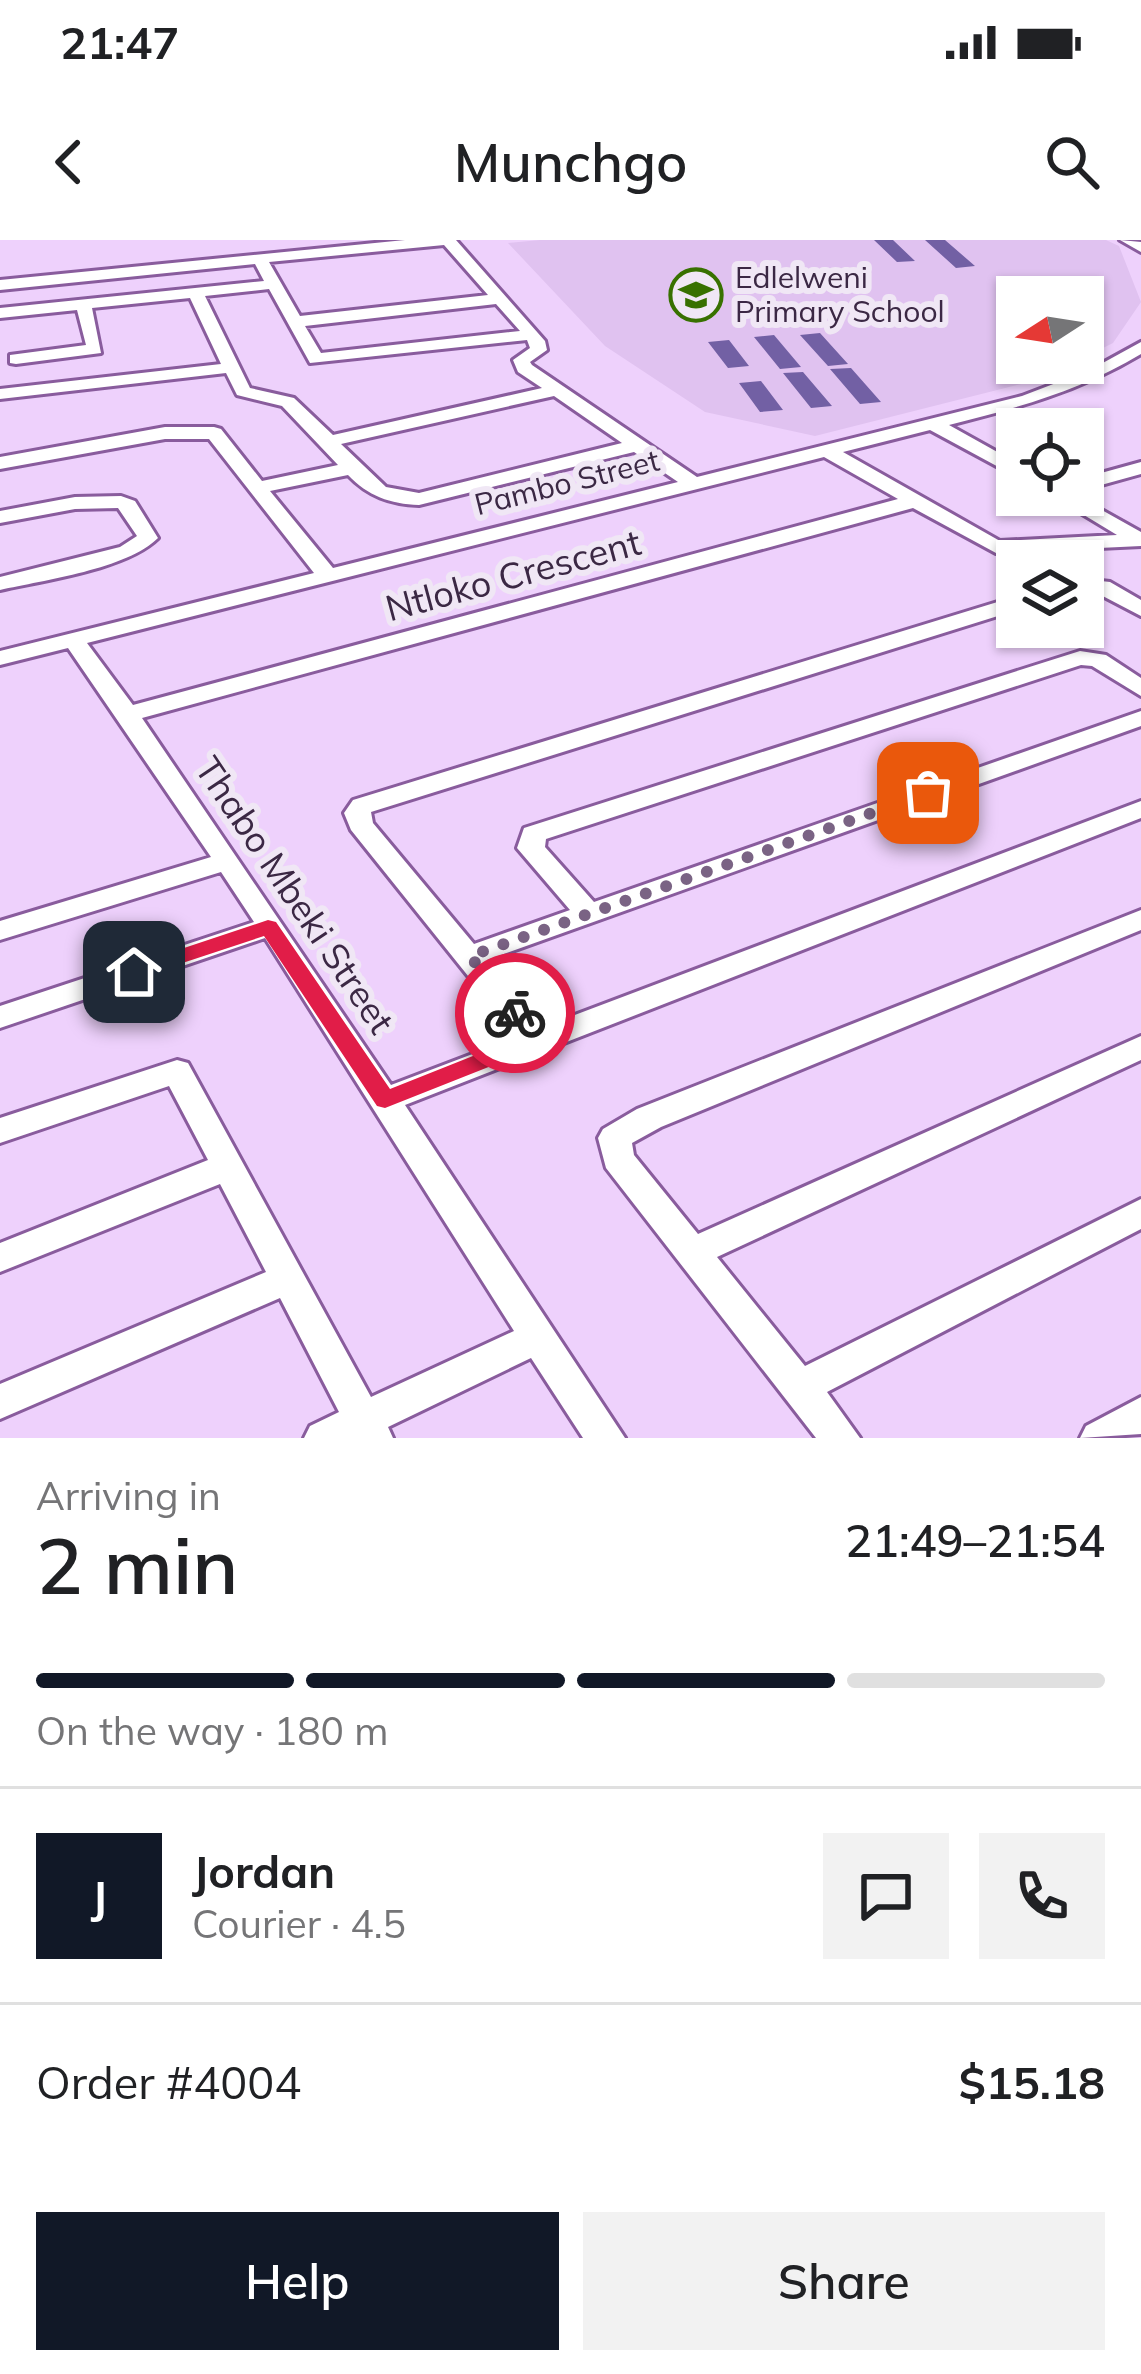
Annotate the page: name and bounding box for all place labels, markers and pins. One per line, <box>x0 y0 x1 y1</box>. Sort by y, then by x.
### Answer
place label: Edlelweni Primary School <box>735 258 945 330</box>
school or university icon: Edlelweni Primary School <box>668 267 724 323</box>
pin <box>877 742 979 844</box>
pin <box>83 921 185 1023</box>

